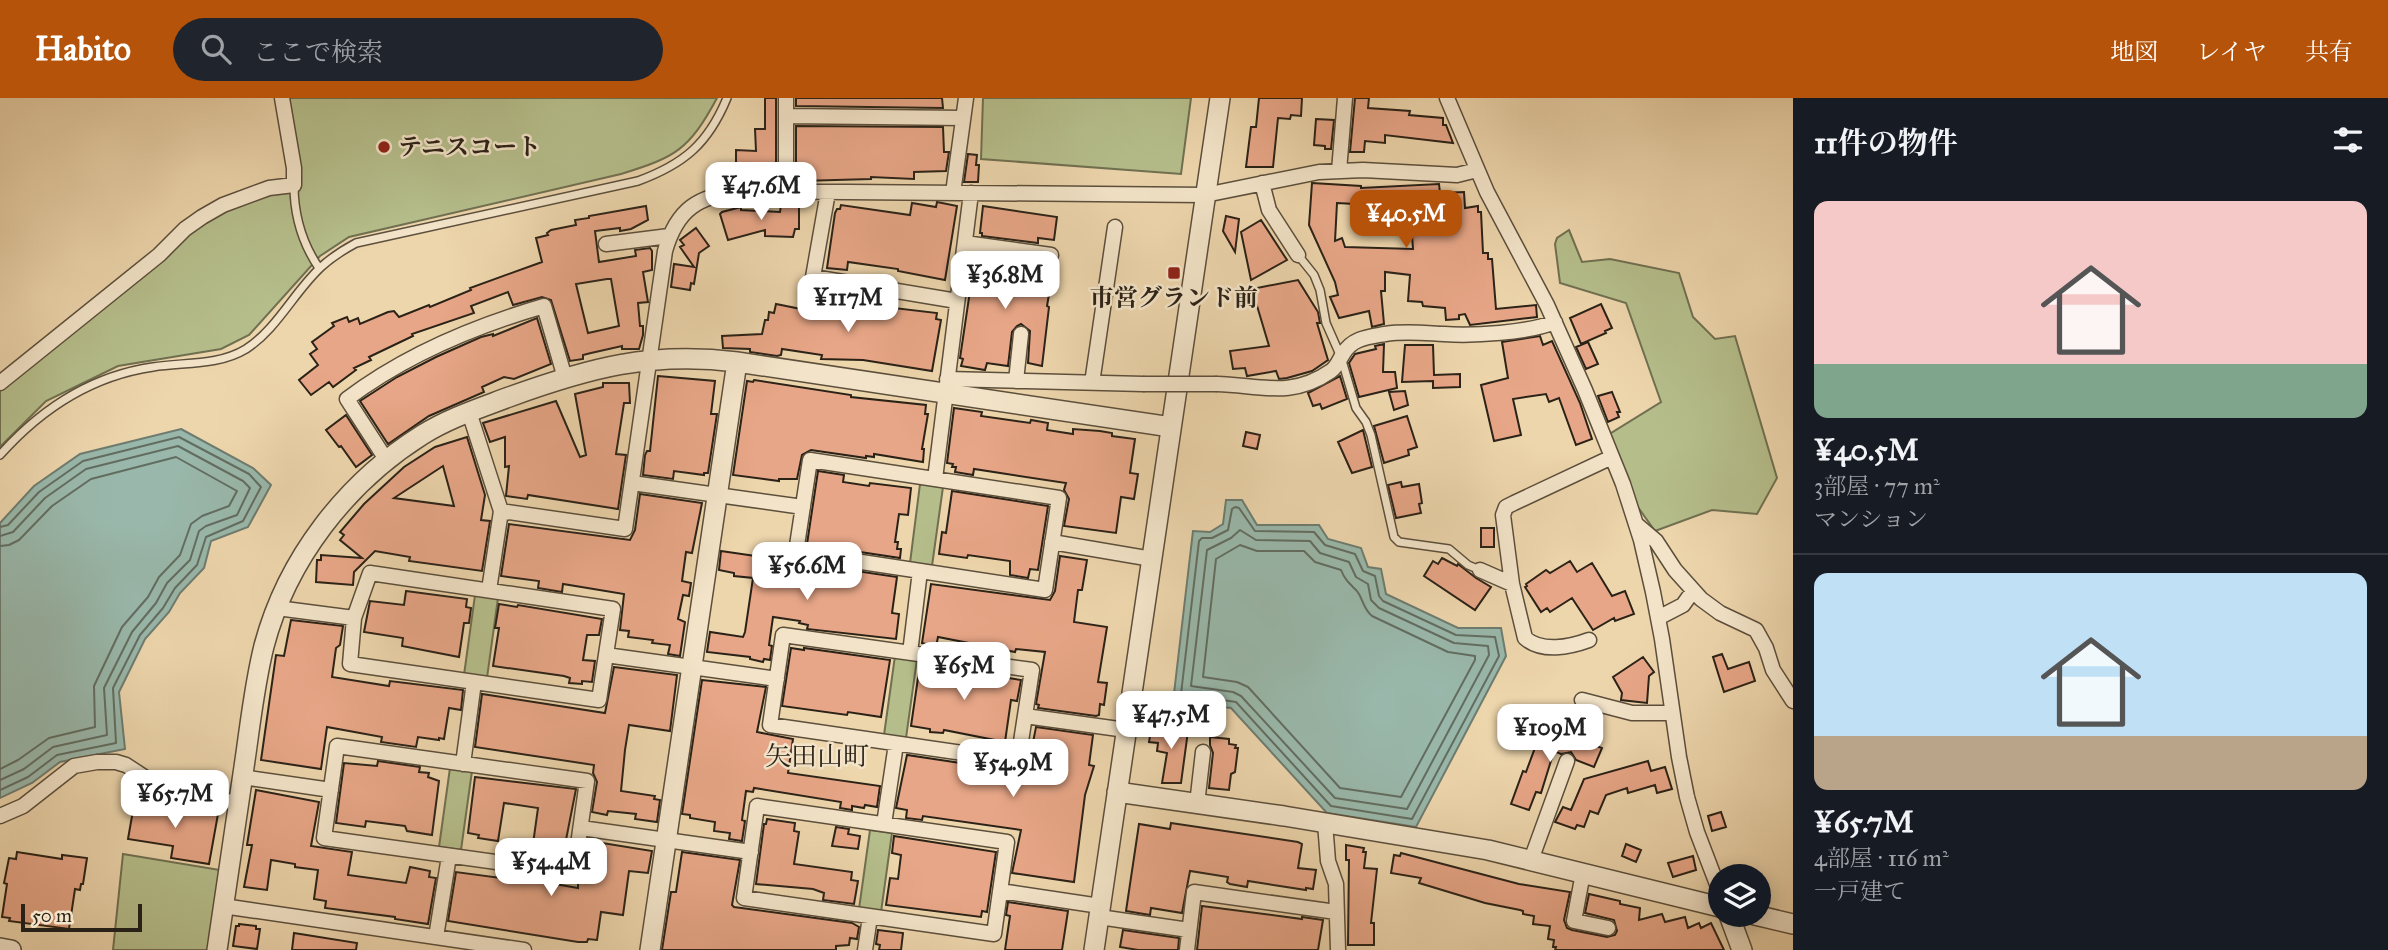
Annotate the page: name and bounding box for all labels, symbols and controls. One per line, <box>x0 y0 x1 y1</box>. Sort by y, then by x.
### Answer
search box <box>173 18 663 81</box>
text: Habito <box>35 29 131 69</box>
icon: search <box>197 30 235 68</box>
text: ここで検索 <box>253 36 383 68</box>
text: 地図 <box>2110 37 2158 67</box>
text: レイヤ <box>2196 37 2267 67</box>
text: 共有 <box>2305 37 2353 67</box>
icon: filters <box>2329 121 2367 159</box>
text: 11件の物件 <box>1814 125 1958 161</box>
place label: テニスコート <box>398 132 541 162</box>
marker: テニスコート <box>376 139 392 155</box>
pin: ¥47.6M <box>704 162 818 222</box>
text: ¥47.6M <box>721 171 801 199</box>
pin: ¥40.5M <box>1349 190 1463 250</box>
text: ¥40.5M <box>1366 199 1446 227</box>
icon: home <box>2028 247 2154 373</box>
pin: ¥36.8M <box>948 252 1062 311</box>
text: ¥36.8M <box>967 260 1043 288</box>
marker: 市営グランド前 <box>1166 265 1182 281</box>
pin: ¥117M <box>799 274 897 334</box>
text: ¥117M <box>813 283 883 311</box>
place label: 市営グランド前 <box>1090 283 1258 313</box>
text: ¥40.5M <box>1814 432 1919 468</box>
text: 3部屋 · 77 m² <box>1814 472 1940 500</box>
text: マンション <box>1814 505 1928 533</box>
pin: ¥56.6M <box>750 542 864 602</box>
text: ¥56.6M <box>768 551 846 579</box>
icon: home <box>2028 619 2154 745</box>
pin: ¥65M <box>923 642 1005 702</box>
text: ¥65M <box>933 651 995 679</box>
pin: ¥47.5M <box>1114 692 1228 751</box>
text: ¥47.5M <box>1132 700 1210 728</box>
pin: ¥109M <box>1501 704 1599 764</box>
text: ¥109M <box>1513 713 1587 741</box>
district label: 矢田山町 <box>765 740 869 772</box>
pin: ¥54.9M <box>956 740 1070 799</box>
text: ¥54.9M <box>973 748 1053 776</box>
pin: ¥65.7M <box>118 770 232 830</box>
text: ¥65.7M <box>137 779 213 807</box>
text: ¥65.7M <box>1814 804 1914 840</box>
pin: ¥54.4M <box>494 838 608 898</box>
text: 4部屋 · 116 m² <box>1814 844 1949 872</box>
text: ¥54.4M <box>511 847 591 875</box>
map controls <box>1708 864 1771 927</box>
button: layers <box>1708 864 1771 927</box>
text: 一戸建て <box>1814 877 1906 905</box>
scale bar <box>21 901 142 933</box>
text: 50 m <box>32 904 72 927</box>

